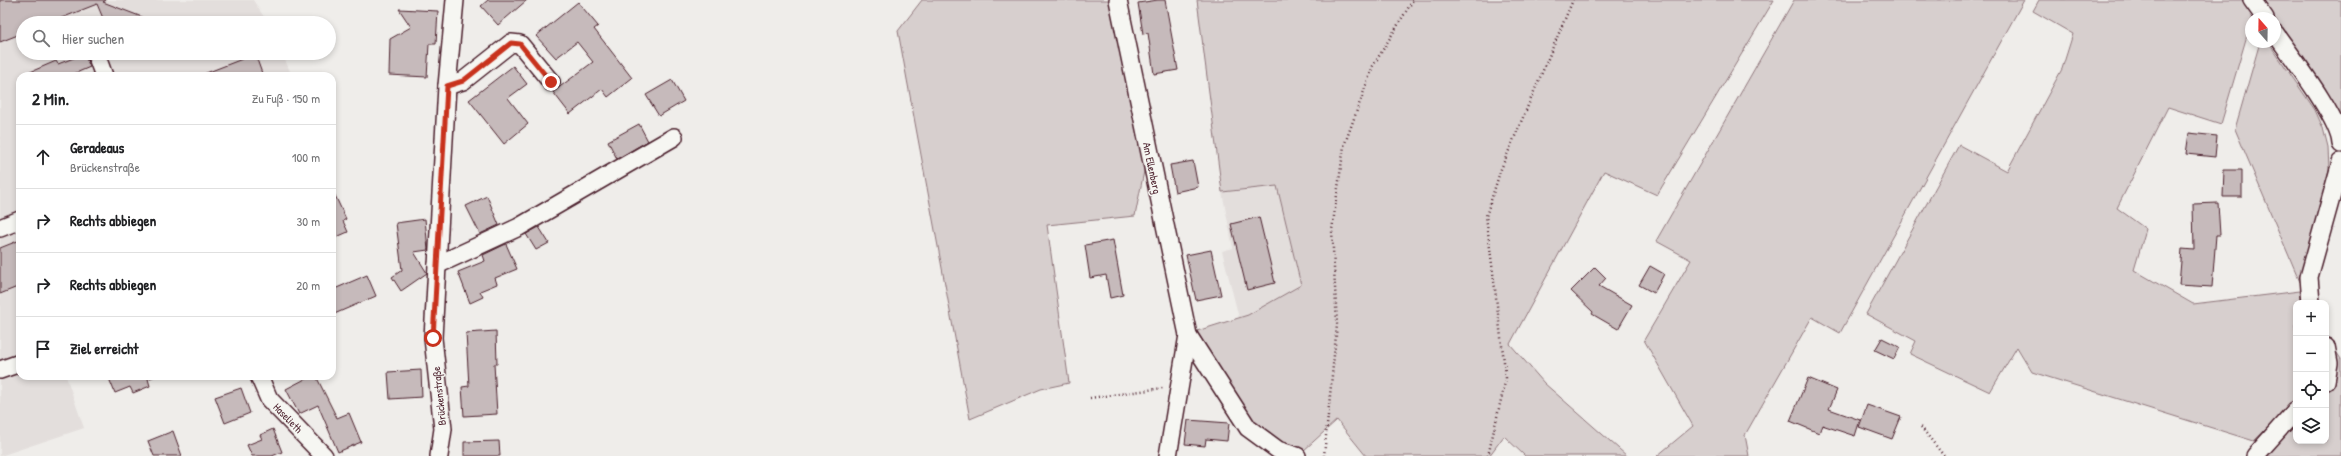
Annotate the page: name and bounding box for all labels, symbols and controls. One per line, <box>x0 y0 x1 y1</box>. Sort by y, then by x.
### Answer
north arrow <box>2245 12 2281 48</box>
search box <box>16 16 336 60</box>
icon: search <box>30 27 52 49</box>
text: Hier suchen <box>62 28 124 49</box>
route end <box>542 73 560 91</box>
text: 2 Min. <box>32 87 69 110</box>
text: Zu Fuß · 150 m <box>252 89 320 107</box>
text: Geradeaus <box>70 137 124 158</box>
street label: Am Ellenberg <box>1140 141 1164 195</box>
icon: ahead <box>32 146 54 168</box>
text: 100 m <box>292 148 320 166</box>
text: Brückenstraße <box>70 158 140 176</box>
icon: right <box>32 210 54 232</box>
text: Rechts abbiegen <box>70 210 156 231</box>
text: 30 m <box>297 212 320 230</box>
icon: right <box>32 274 54 296</box>
text: Rechts abbiegen <box>70 274 156 295</box>
text: 20 m <box>296 276 320 294</box>
map controls <box>2293 300 2329 444</box>
button: + <box>2293 300 2329 336</box>
route start <box>424 329 442 347</box>
button: − <box>2293 336 2329 372</box>
icon: arrive <box>32 338 54 360</box>
text: Ziel erreicht <box>70 338 139 359</box>
street label: Brückenstraße <box>429 365 449 426</box>
button: locate <box>2293 372 2329 408</box>
street label: Haselieth <box>270 400 306 436</box>
button: layers <box>2293 408 2329 444</box>

